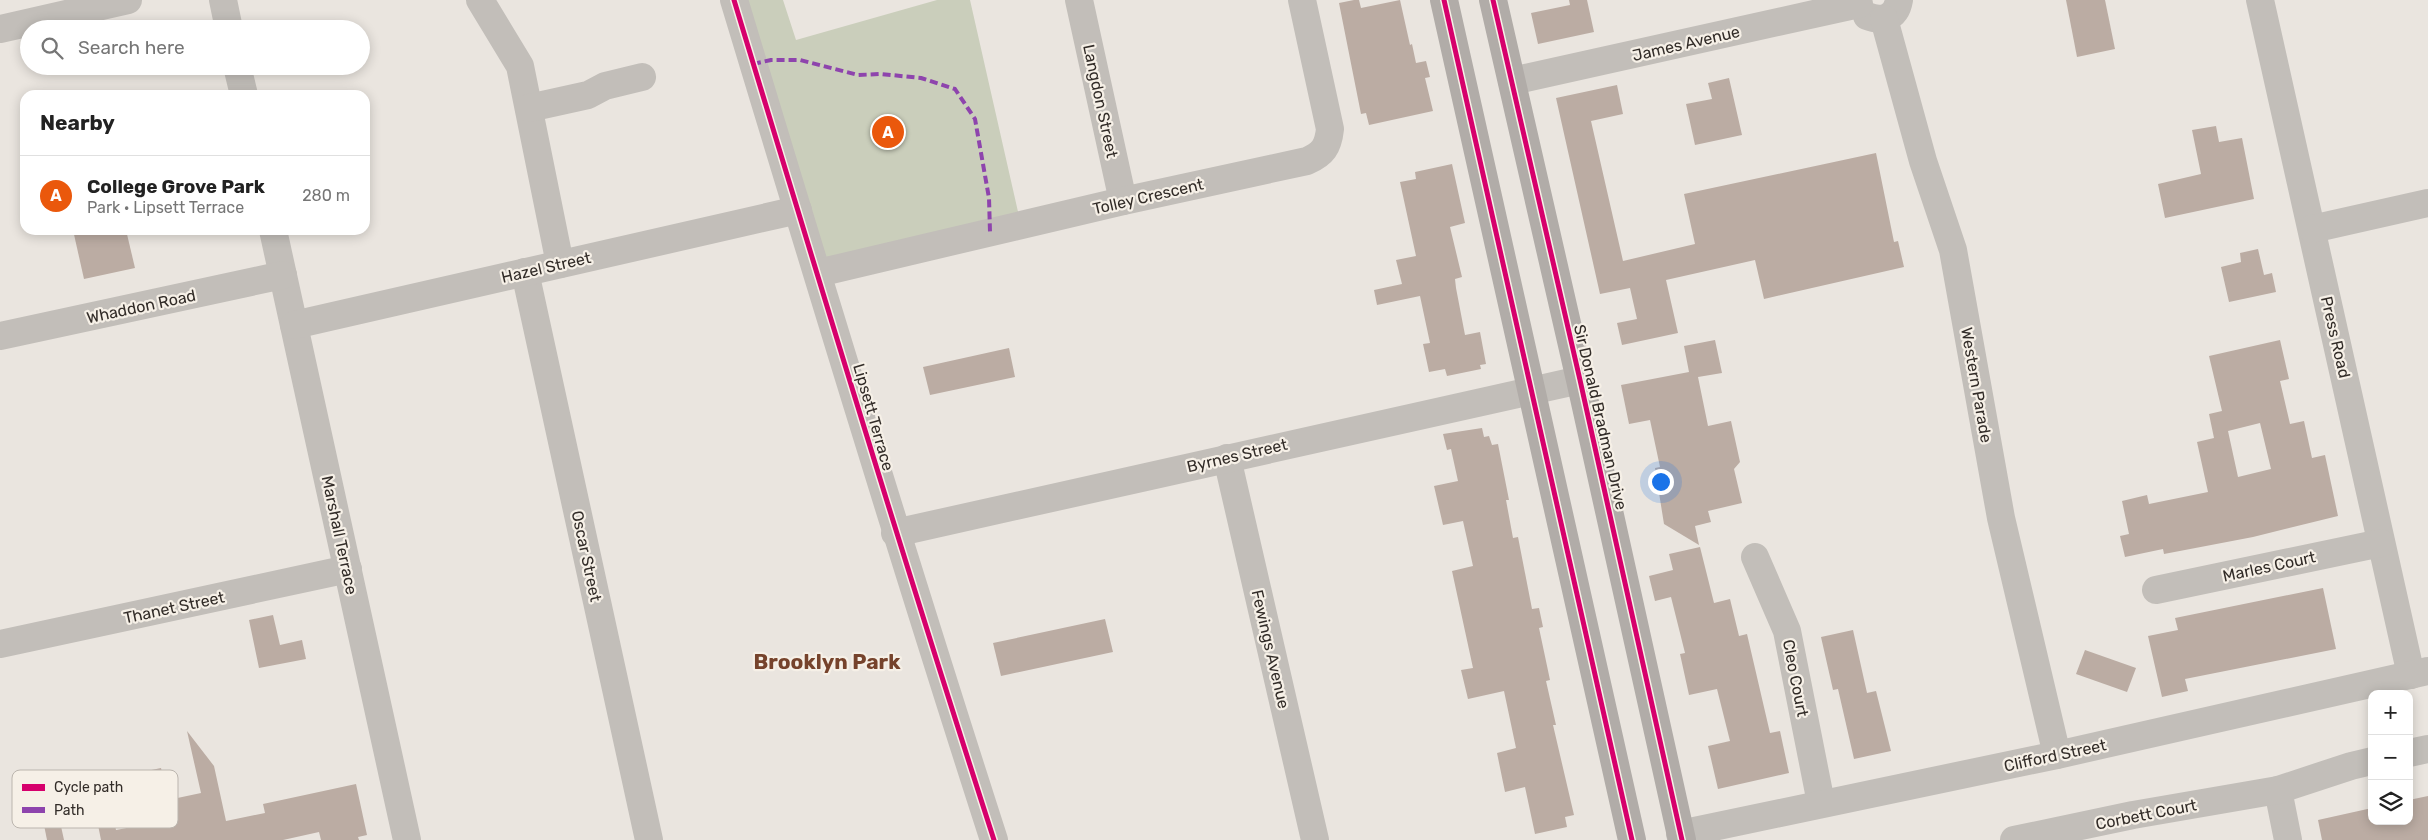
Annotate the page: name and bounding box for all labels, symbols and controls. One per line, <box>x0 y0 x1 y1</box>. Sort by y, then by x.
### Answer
search box <box>20 20 370 75</box>
street label: James Avenue <box>1630 22 1742 65</box>
icon: search <box>38 34 66 62</box>
text: Search here <box>78 36 185 59</box>
street label: Langdon Street <box>1079 43 1122 160</box>
text: Nearby <box>40 110 115 135</box>
pin: A <box>872 113 904 151</box>
text: College Grove Park <box>87 175 265 198</box>
street label: Tolley Crescent <box>1091 175 1205 218</box>
text: A <box>50 186 62 205</box>
text: 280 m <box>302 186 350 205</box>
text: Park · Lipsett Terrace <box>87 198 244 217</box>
street label: Hazel Street <box>499 248 593 287</box>
street label: Whaddon Road <box>85 286 197 327</box>
street label: Press Road <box>2317 294 2354 380</box>
street label: Sir Donald Bradman Drive <box>1570 323 1631 512</box>
street label: Western Parade <box>1957 326 1996 444</box>
street label: Lipsett Terrace <box>849 361 898 473</box>
street label: Byrnes Street <box>1185 435 1289 476</box>
your location <box>1648 469 1674 495</box>
street label: Marshall Terrace <box>318 474 361 596</box>
street label: Oscar Street <box>568 509 605 603</box>
street label: Marles Court <box>2221 547 2317 586</box>
street label: Thanet Street <box>122 588 226 627</box>
street label: Fewings Avenue <box>1248 588 1293 710</box>
street label: Cleo Court <box>1779 638 1812 718</box>
district label: Brooklyn Park <box>754 649 901 674</box>
map controls <box>2368 690 2413 825</box>
button: + <box>2368 690 2413 735</box>
street label: Clifford Street <box>2002 735 2108 776</box>
button: − <box>2368 735 2413 780</box>
legend <box>12 770 178 828</box>
text: Cycle path <box>54 779 123 796</box>
button: layers <box>2368 780 2413 825</box>
street label: Corbett Court <box>2094 795 2198 834</box>
text: Path <box>54 802 85 819</box>

